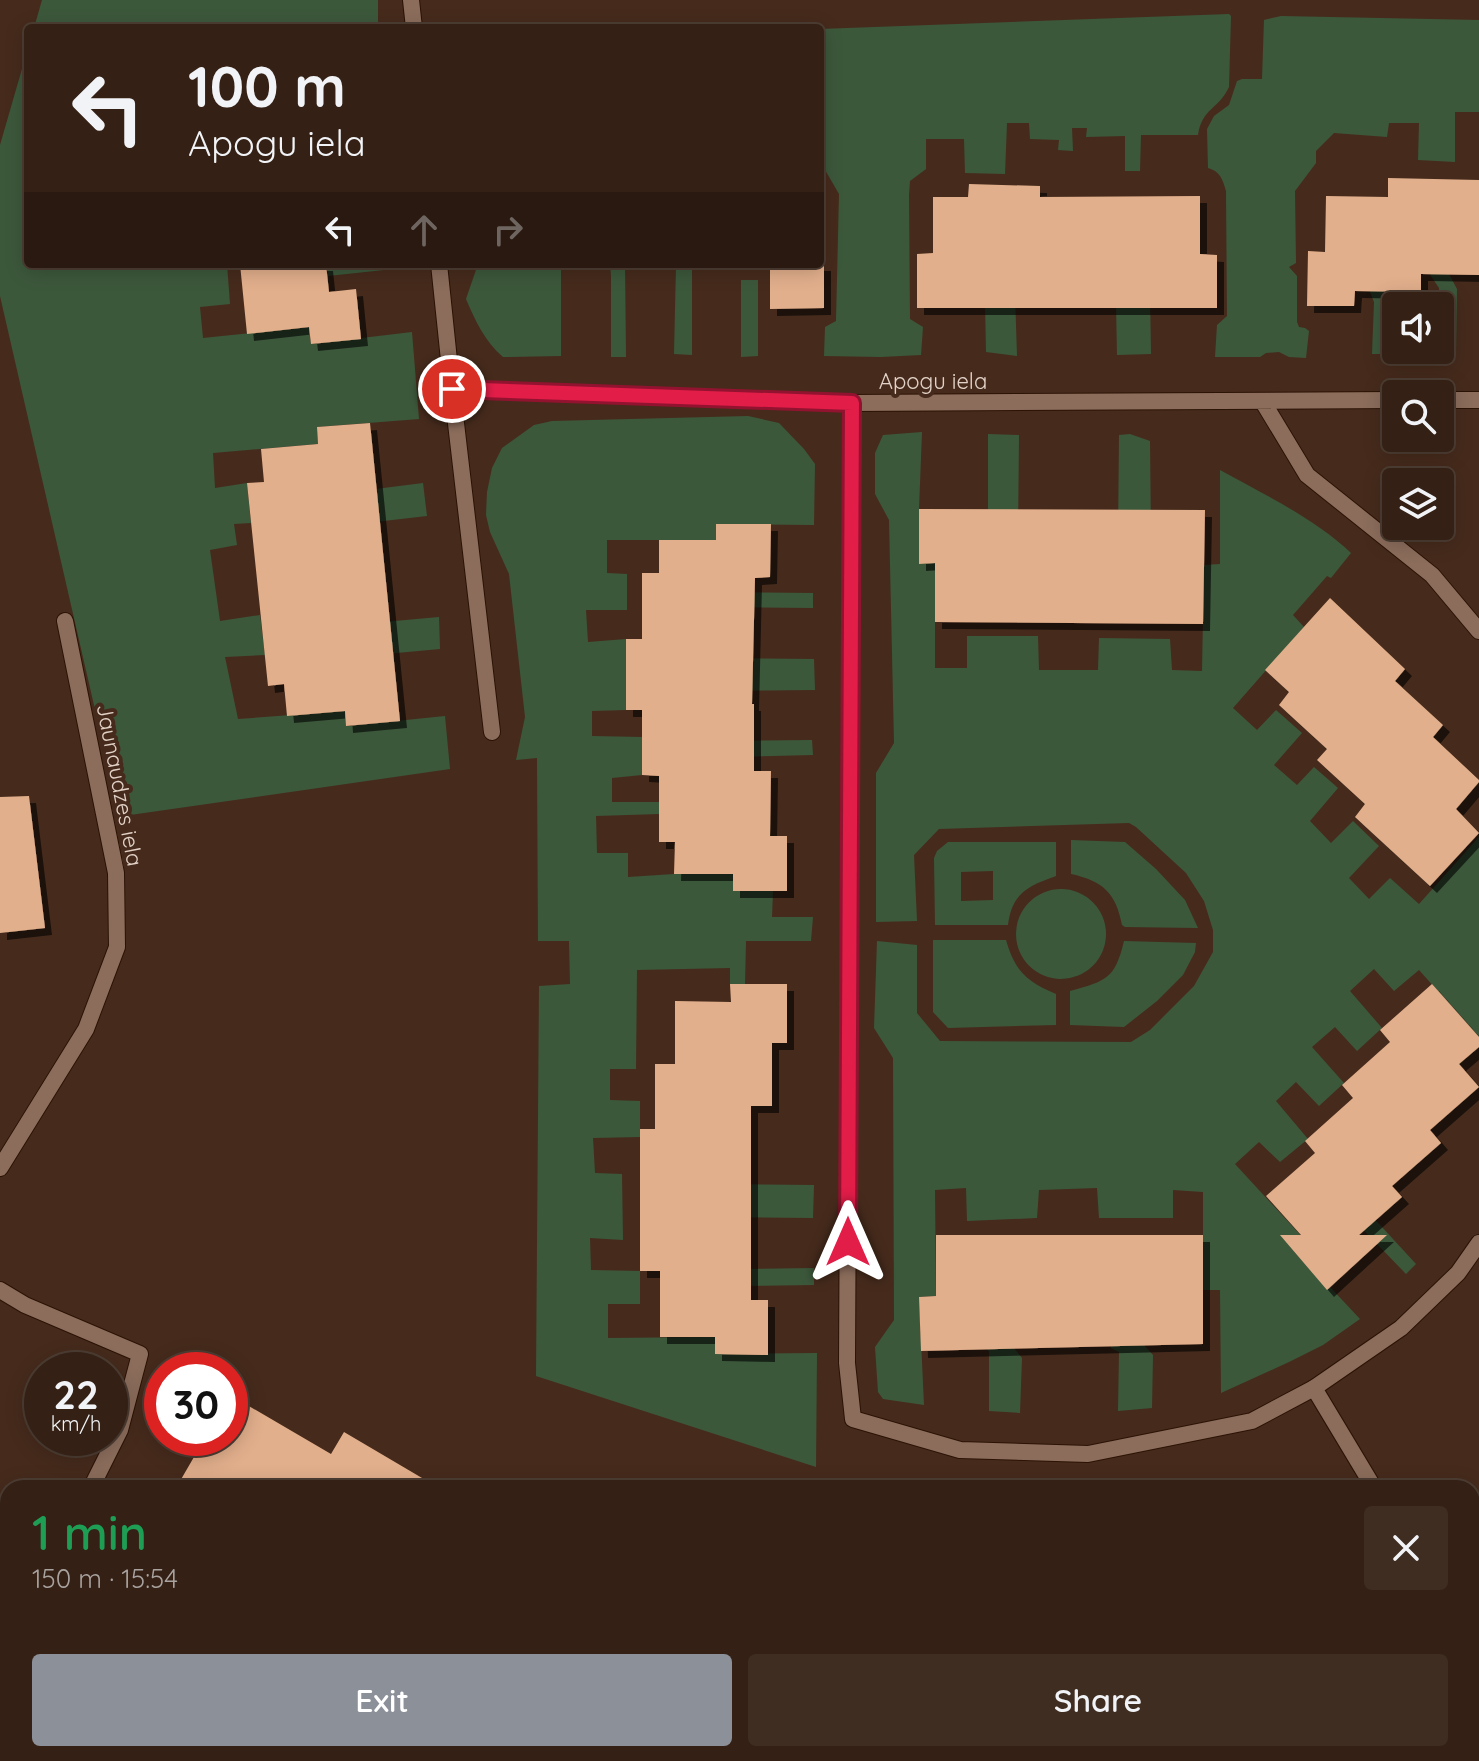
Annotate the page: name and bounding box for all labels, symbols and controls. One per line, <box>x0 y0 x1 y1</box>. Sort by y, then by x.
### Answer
text: 100 m <box>188 51 346 121</box>
icon: left <box>56 56 160 160</box>
text: Apogu iela <box>188 120 365 165</box>
icon: left <box>318 208 362 252</box>
icon: ahead <box>402 208 446 252</box>
icon: right <box>486 208 530 252</box>
map controls <box>1382 292 1454 540</box>
button: sound <box>1382 292 1454 364</box>
pin <box>418 355 486 423</box>
icon: arrive <box>430 367 474 411</box>
street label: Apogu iela <box>879 367 987 395</box>
button: search <box>1382 380 1454 452</box>
button: layers <box>1382 468 1454 540</box>
street label: Jaunaudzes iela <box>91 702 149 868</box>
position arrow <box>806 1200 890 1284</box>
speed limit sign: 30 <box>144 1352 248 1456</box>
text: 22 <box>53 1369 99 1419</box>
text: km/h <box>51 1411 101 1436</box>
text: 1 min <box>32 1502 147 1562</box>
button: close <box>1364 1506 1448 1590</box>
text: 150 m · 15:54 <box>32 1562 178 1595</box>
button: Exit <box>32 1654 732 1746</box>
button: Share <box>748 1654 1448 1746</box>

